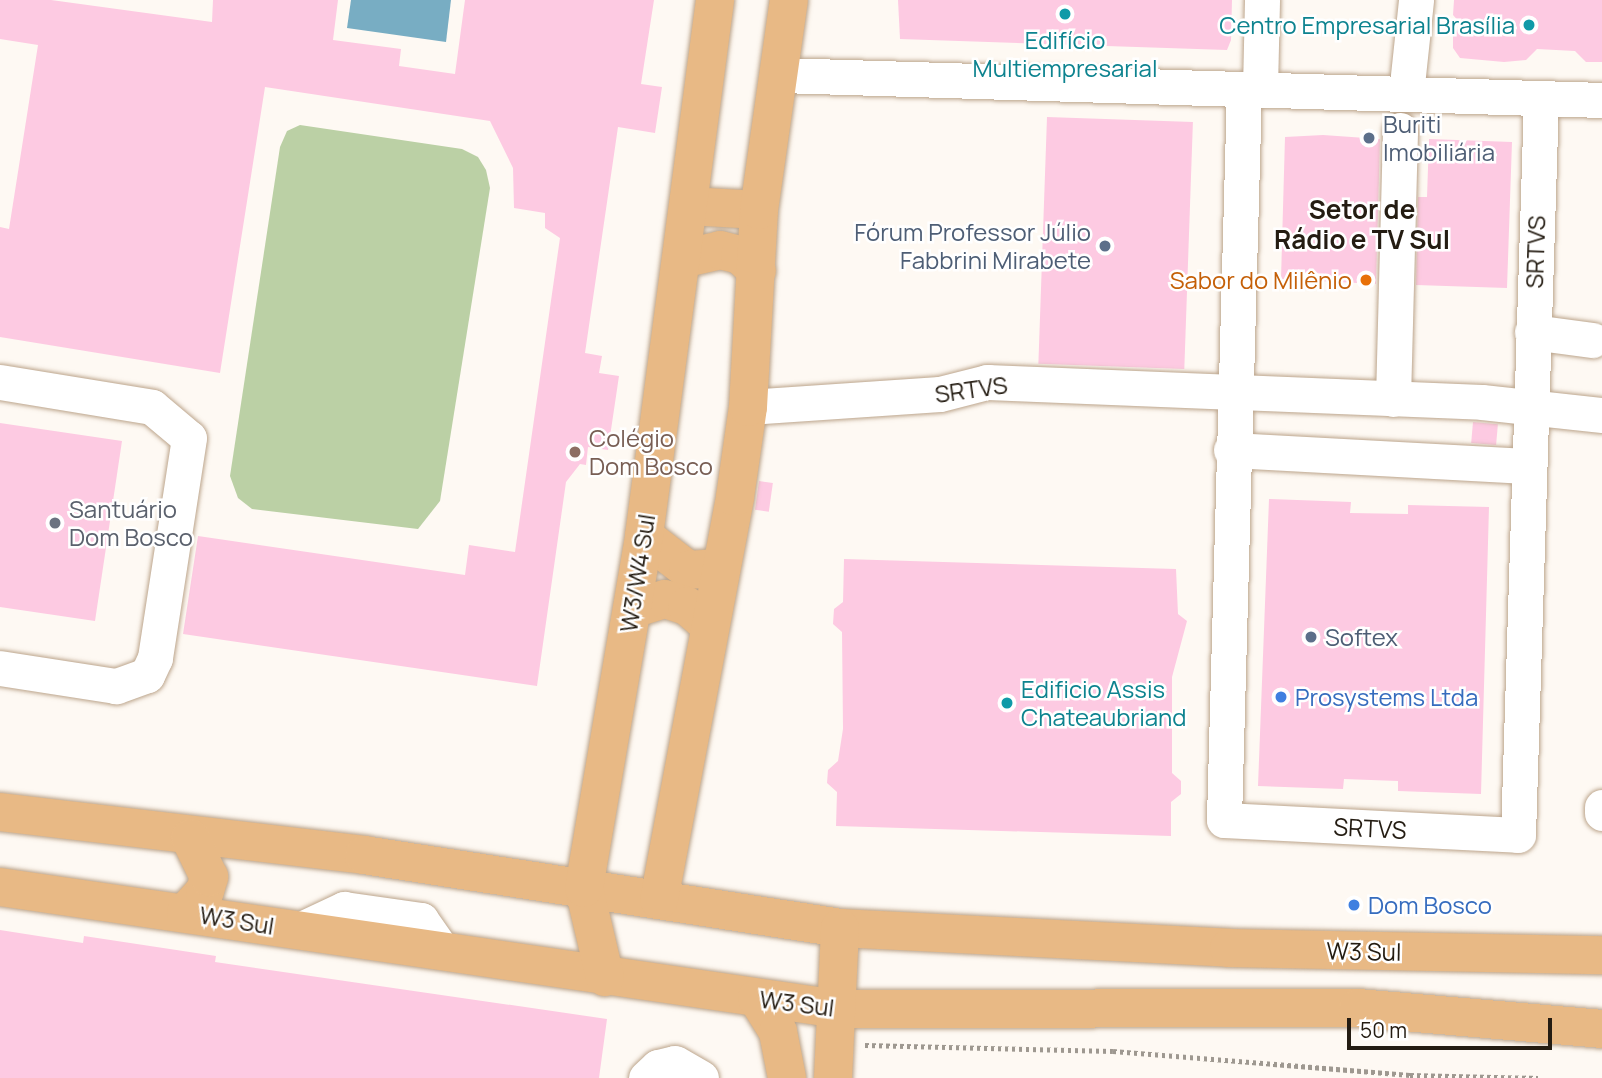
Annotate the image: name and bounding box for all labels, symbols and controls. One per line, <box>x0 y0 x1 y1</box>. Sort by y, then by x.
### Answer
marker: Edifício Multiempresarial <box>1057 6 1073 22</box>
place label: Centro Empresarial Brasília <box>1219 11 1515 39</box>
marker: Centro Empresarial Brasília <box>1521 17 1537 33</box>
place label: Edifício Multiempresarial <box>972 26 1158 82</box>
place label: Buriti Imobiliária <box>1383 110 1495 166</box>
marker: Buriti Imobiliária <box>1361 130 1377 146</box>
district label: Setor de Rádio e TV Sul <box>1274 194 1450 256</box>
street label: SRTVS <box>1519 215 1551 289</box>
place label: Fórum Professor Júlio Fabbrini Mirabete <box>854 218 1091 274</box>
marker: Fórum Professor Júlio Fabbrini Mirabete <box>1097 238 1113 254</box>
place label: Sabor do Milênio <box>1170 266 1352 294</box>
marker: Sabor do Milênio <box>1358 272 1374 288</box>
street label: SRTVS <box>933 370 1009 408</box>
place label: Colégio Dom Bosco <box>589 424 713 480</box>
marker: Colégio Dom Bosco <box>567 444 583 460</box>
place label: Santuário Dom Bosco <box>69 495 193 551</box>
street label: W3/W4 Sul <box>613 512 661 634</box>
marker: Santuário Dom Bosco <box>47 515 63 531</box>
place label: Softex <box>1325 623 1398 651</box>
marker: Softex <box>1303 629 1319 645</box>
place label: Edificio Assis Chateaubriand <box>1021 675 1186 731</box>
place label: Prosystems Ltda <box>1295 683 1478 711</box>
marker: Prosystems Ltda <box>1273 689 1289 705</box>
marker: Edificio Assis Chateaubriand <box>999 695 1015 711</box>
street label: SRTVS <box>1333 812 1407 844</box>
place label: Dom Bosco <box>1368 891 1492 919</box>
marker: Dom Bosco <box>1346 897 1362 913</box>
street label: W3 Sul <box>198 900 276 940</box>
street label: W3 Sul <box>1326 936 1402 966</box>
street label: W3 Sul <box>758 984 836 1022</box>
scale bar <box>1350 1004 1555 1048</box>
text: 50 m <box>1360 1016 1407 1044</box>

